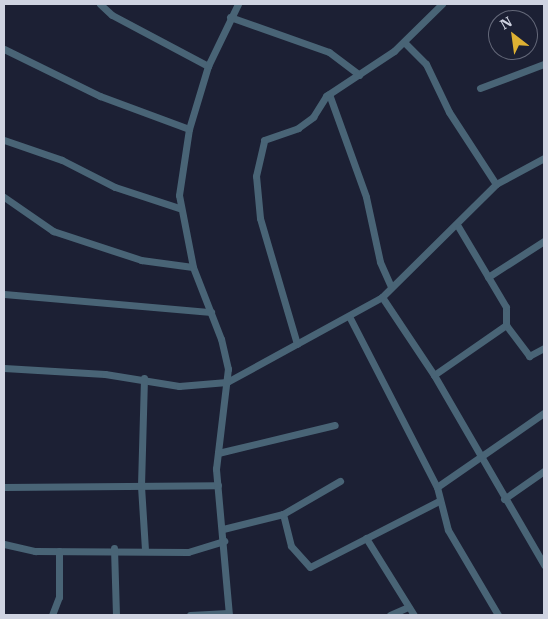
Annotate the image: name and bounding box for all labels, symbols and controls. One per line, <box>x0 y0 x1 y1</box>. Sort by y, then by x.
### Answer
north arrow <box>488 10 538 60</box>
text: N <box>497 12 515 33</box>

